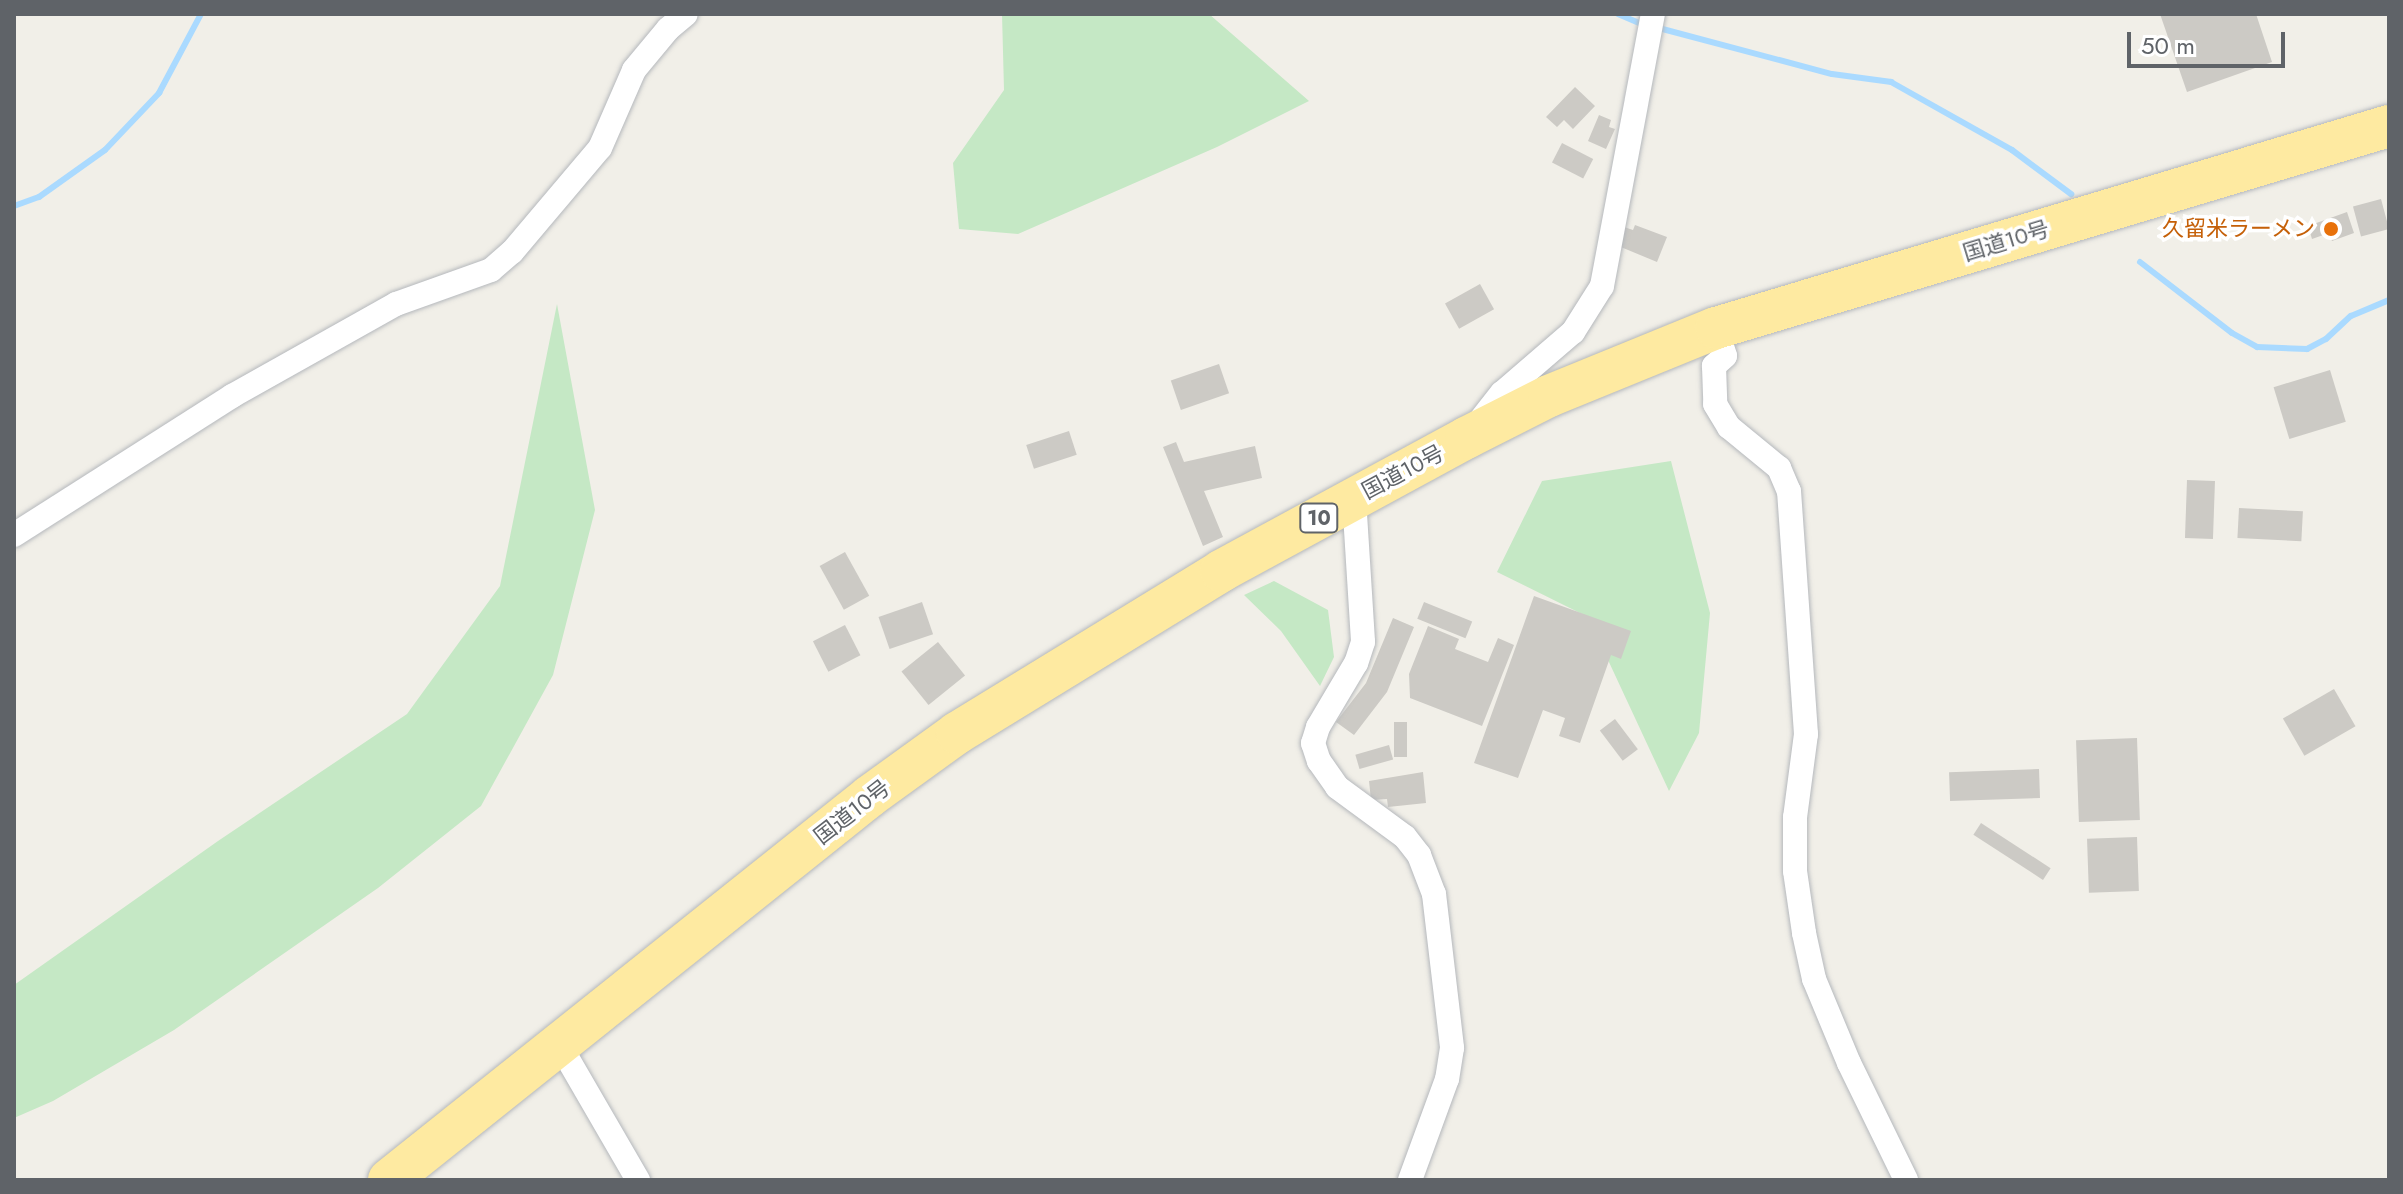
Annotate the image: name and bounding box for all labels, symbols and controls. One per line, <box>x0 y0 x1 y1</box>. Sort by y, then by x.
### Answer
scale bar <box>2131 16 2289 66</box>
text: 50 m <box>2141 28 2195 63</box>
street label: 国道10号 <box>1960 215 2052 267</box>
place label: 久留米ラーメン <box>2161 216 2315 242</box>
marker: 久留米ラーメン <box>2322 220 2340 238</box>
street label: 国道10号 <box>1357 439 1449 505</box>
road number: 10 <box>1299 502 1339 534</box>
street label: 国道10号 <box>809 774 895 850</box>

